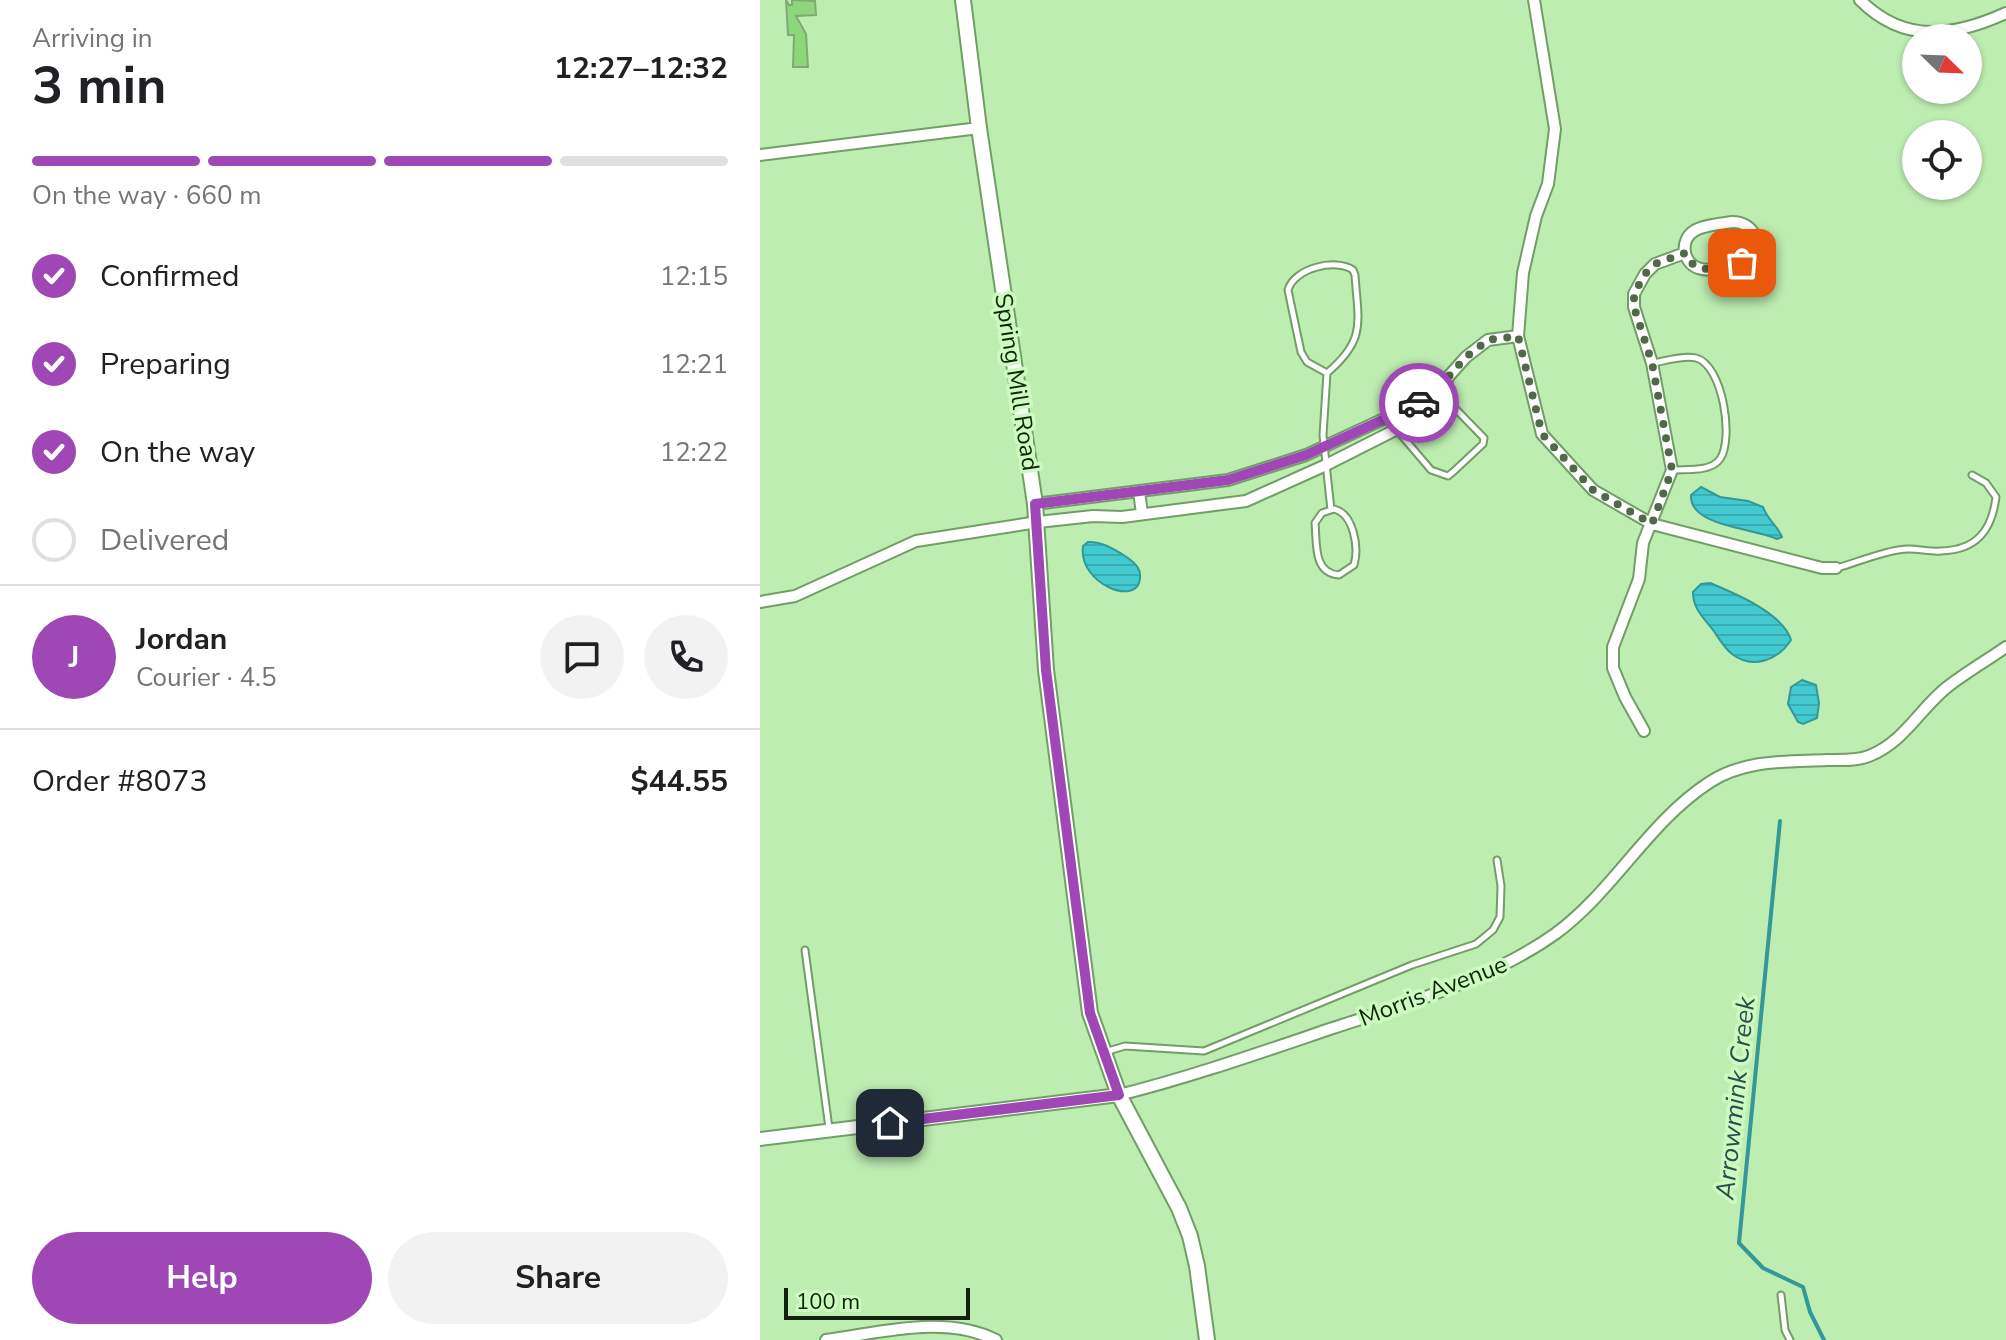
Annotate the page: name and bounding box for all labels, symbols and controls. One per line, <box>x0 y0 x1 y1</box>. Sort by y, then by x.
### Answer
text: Arriving in <box>32 21 153 56</box>
north arrow <box>1902 24 1982 104</box>
map controls <box>1902 24 1982 200</box>
text: 12:27–12:32 <box>554 48 728 89</box>
text: 3 min <box>32 50 167 121</box>
button: locate <box>1902 120 1982 200</box>
text: On the way · 660 m <box>32 178 261 213</box>
pin <box>1708 229 1776 297</box>
icon: bag <box>1720 241 1764 285</box>
icon: check <box>32 254 76 298</box>
text: Confirmed <box>100 256 240 297</box>
text: 12:15 <box>660 259 728 294</box>
street label: Spring Mill Road <box>987 291 1047 473</box>
icon: check <box>32 342 76 386</box>
text: Preparing <box>100 344 231 385</box>
text: 12:21 <box>660 347 728 382</box>
courier <box>1379 363 1459 443</box>
icon: car <box>1397 381 1441 425</box>
icon: check <box>32 430 76 474</box>
text: On the way <box>100 432 255 473</box>
text: 12:22 <box>660 435 728 470</box>
text: Delivered <box>100 520 229 561</box>
button: chat <box>540 615 624 699</box>
button: phone <box>644 615 728 699</box>
text: Jordan <box>136 619 227 660</box>
text: J <box>69 637 79 678</box>
text: Courier · 4.5 <box>136 660 277 695</box>
text: Order #8073 <box>32 761 207 802</box>
text: $44.55 <box>631 761 728 802</box>
street label: Morris Avenue <box>1354 948 1512 1034</box>
water label: Arrowmink Creek <box>1707 994 1764 1202</box>
pin <box>856 1089 924 1157</box>
icon: home <box>868 1101 912 1145</box>
button: Help <box>32 1232 372 1324</box>
button: Share <box>388 1232 728 1324</box>
scale bar <box>784 1284 970 1320</box>
text: 100 m <box>796 1287 860 1317</box>

